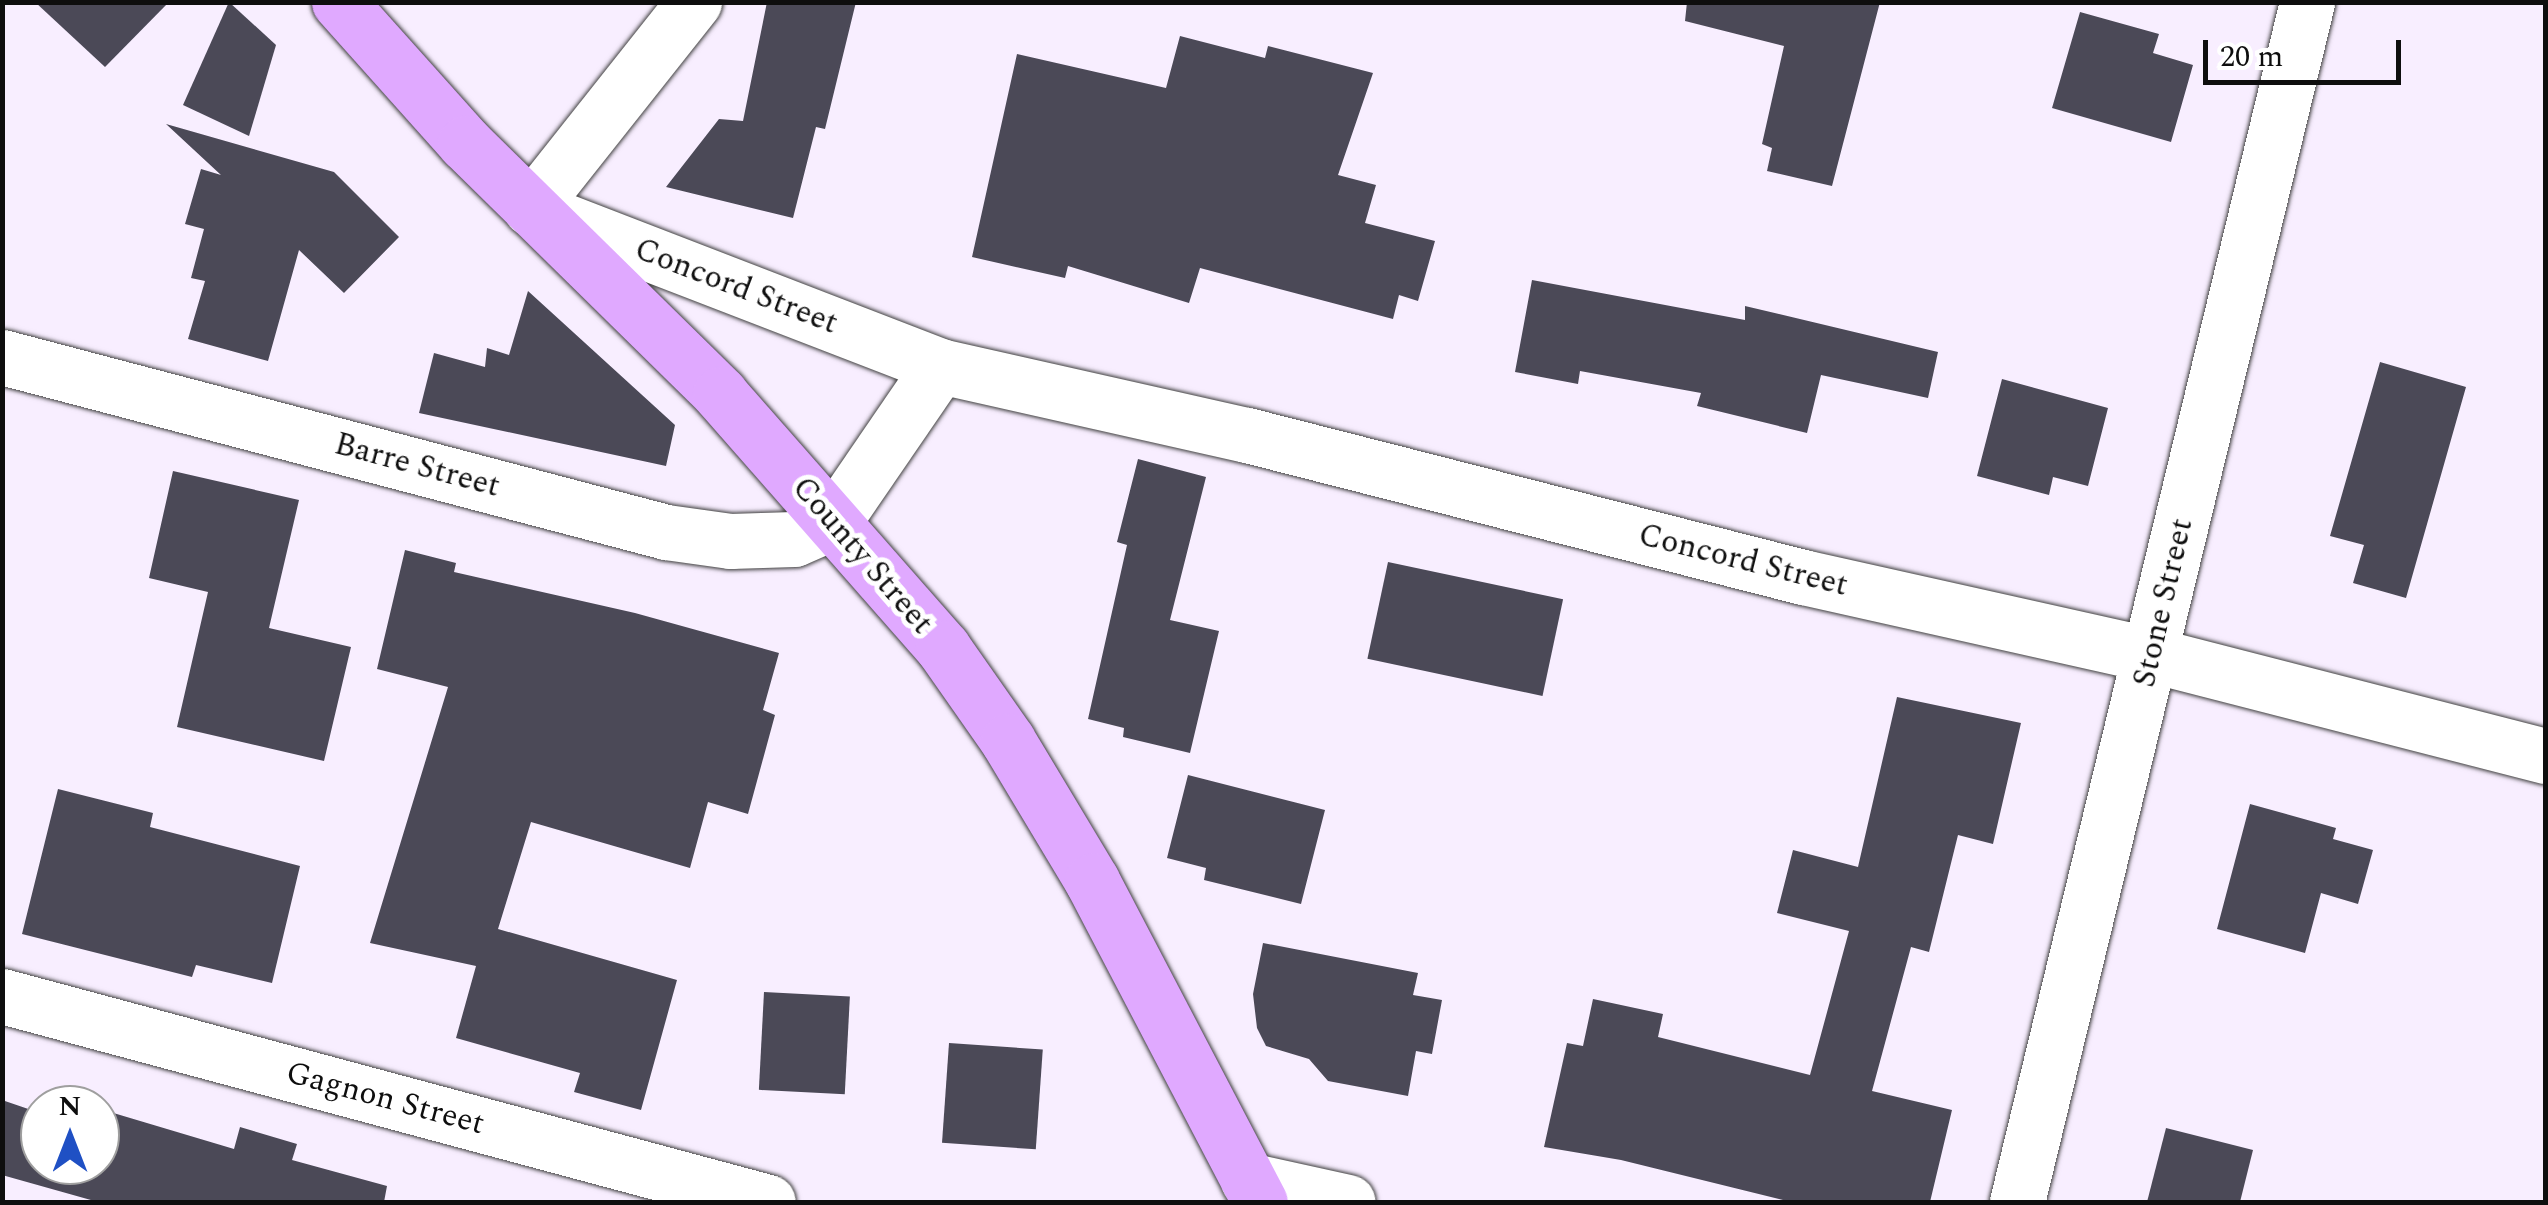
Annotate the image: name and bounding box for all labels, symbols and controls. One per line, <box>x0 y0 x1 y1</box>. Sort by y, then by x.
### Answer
scale bar <box>2208 20 2406 82</box>
text: 20 m <box>2220 34 2283 80</box>
street label: Concord Street <box>629 231 843 343</box>
street label: Barre Street <box>330 426 504 506</box>
street label: County Street <box>783 470 941 642</box>
street label: Stone Street <box>2126 515 2202 691</box>
street label: Concord Street <box>1634 516 1852 606</box>
street label: Gagnon Street <box>282 1054 488 1144</box>
north arrow <box>20 1085 120 1185</box>
text: N <box>59 1085 81 1128</box>

